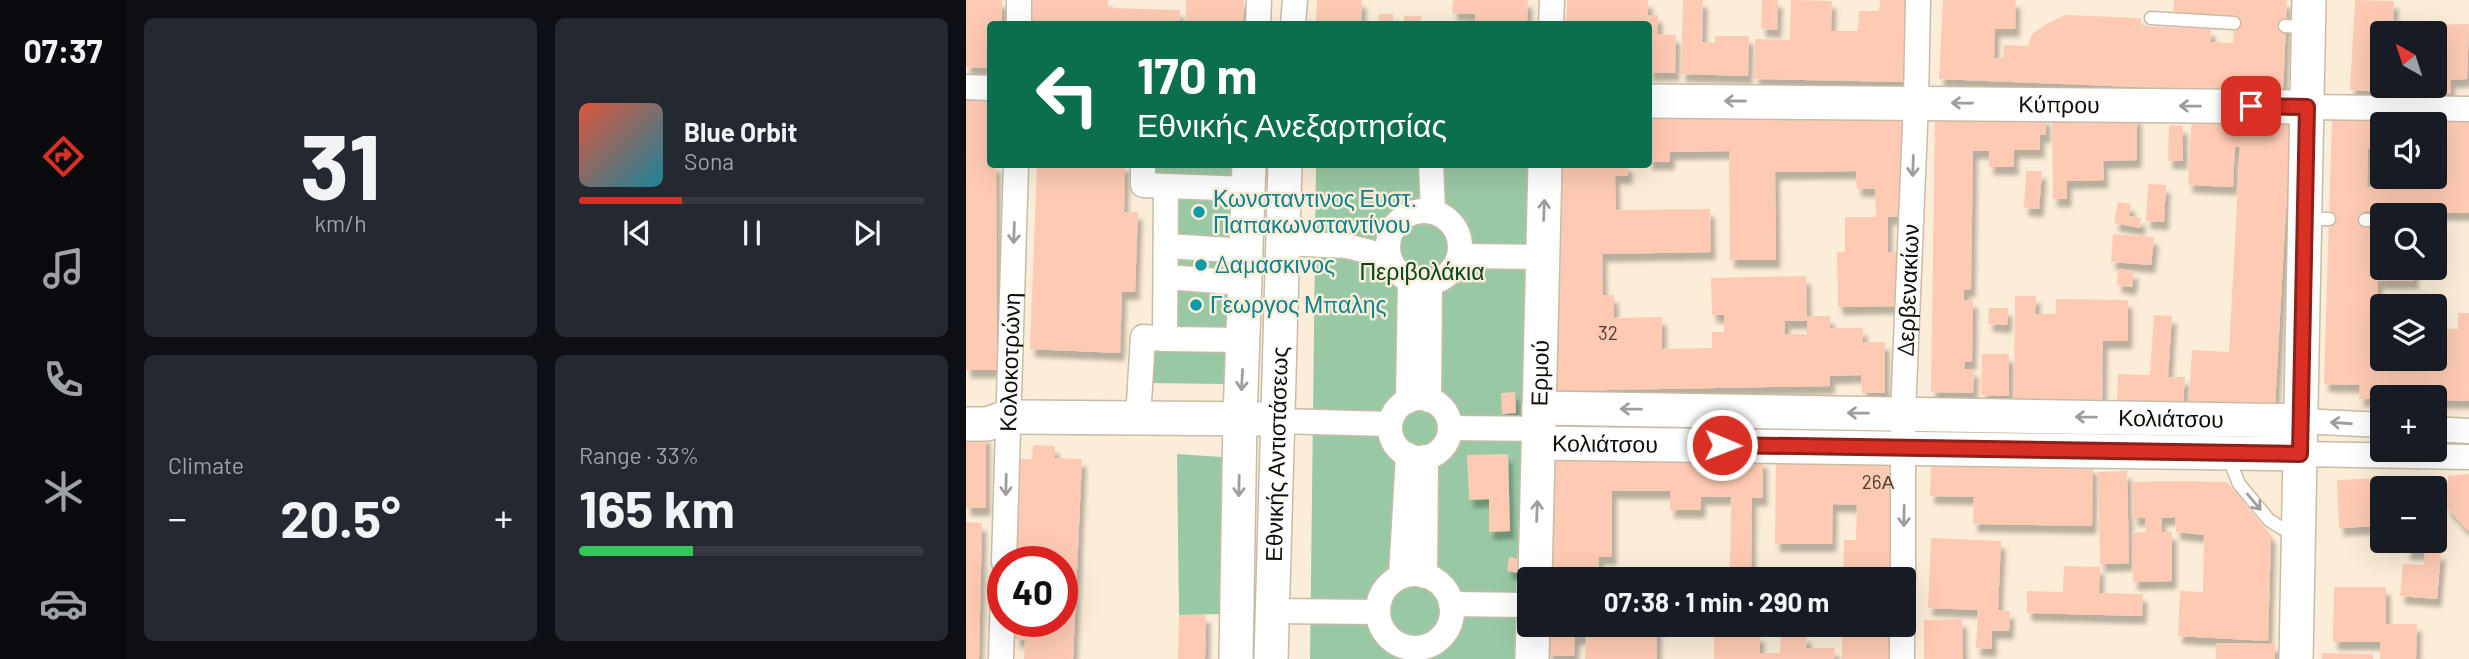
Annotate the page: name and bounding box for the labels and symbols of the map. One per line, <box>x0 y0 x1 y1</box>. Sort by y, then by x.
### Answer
north arrow <box>2370 21 2446 98</box>
pin <box>2221 76 2281 136</box>
street label: Κύπρου <box>2018 89 2100 118</box>
one-way arrow <box>1724 94 1747 108</box>
one-way arrow <box>1951 96 1974 110</box>
one-way arrow <box>2179 99 2202 112</box>
one-way arrow <box>1907 154 1920 177</box>
place label: Κωνσταντινος Ευστ. Παπακωνσταντίνου <box>1213 184 1417 238</box>
one-way arrow <box>1537 199 1550 222</box>
marker: Κωνσταντινος Ευστ. Παπακωνσταντίνου <box>1191 204 1207 220</box>
one-way arrow <box>1007 221 1020 244</box>
street label: Δερβενακίων <box>1890 223 1924 357</box>
place label: Δαμασκινος <box>1215 250 1335 278</box>
marker: Δαμασκινος <box>1193 257 1209 273</box>
park label: Περιβολάκια <box>1360 257 1485 285</box>
place label: Γεωργος Μπαλης <box>1210 290 1387 318</box>
street label: Κολοκοτρώνη <box>993 292 1025 432</box>
marker: Γεωργος Μπαλης <box>1188 297 1204 313</box>
house number: 32 <box>1598 321 1618 344</box>
street label: Ερμού <box>1524 340 1554 407</box>
street label: Εθνικής Αντιστάσεως <box>1259 346 1293 562</box>
one-way arrow <box>1236 368 1249 391</box>
one-way arrow <box>1619 403 1642 416</box>
street label: Κολιάτσου <box>2118 403 2224 433</box>
one-way arrow <box>1847 407 1870 420</box>
position arrow <box>1685 408 1759 482</box>
one-way arrow <box>2074 411 2097 424</box>
one-way arrow <box>2330 416 2353 429</box>
street label: Κολιάτσου <box>1552 428 1658 458</box>
house number: 26Α <box>1862 470 1895 493</box>
one-way arrow <box>999 474 1012 497</box>
one-way arrow <box>1232 474 1246 497</box>
one-way arrow <box>2246 493 2262 511</box>
one-way arrow <box>1530 500 1544 523</box>
one-way arrow <box>1897 504 1910 527</box>
speed limit sign: 40 <box>987 546 1078 637</box>

